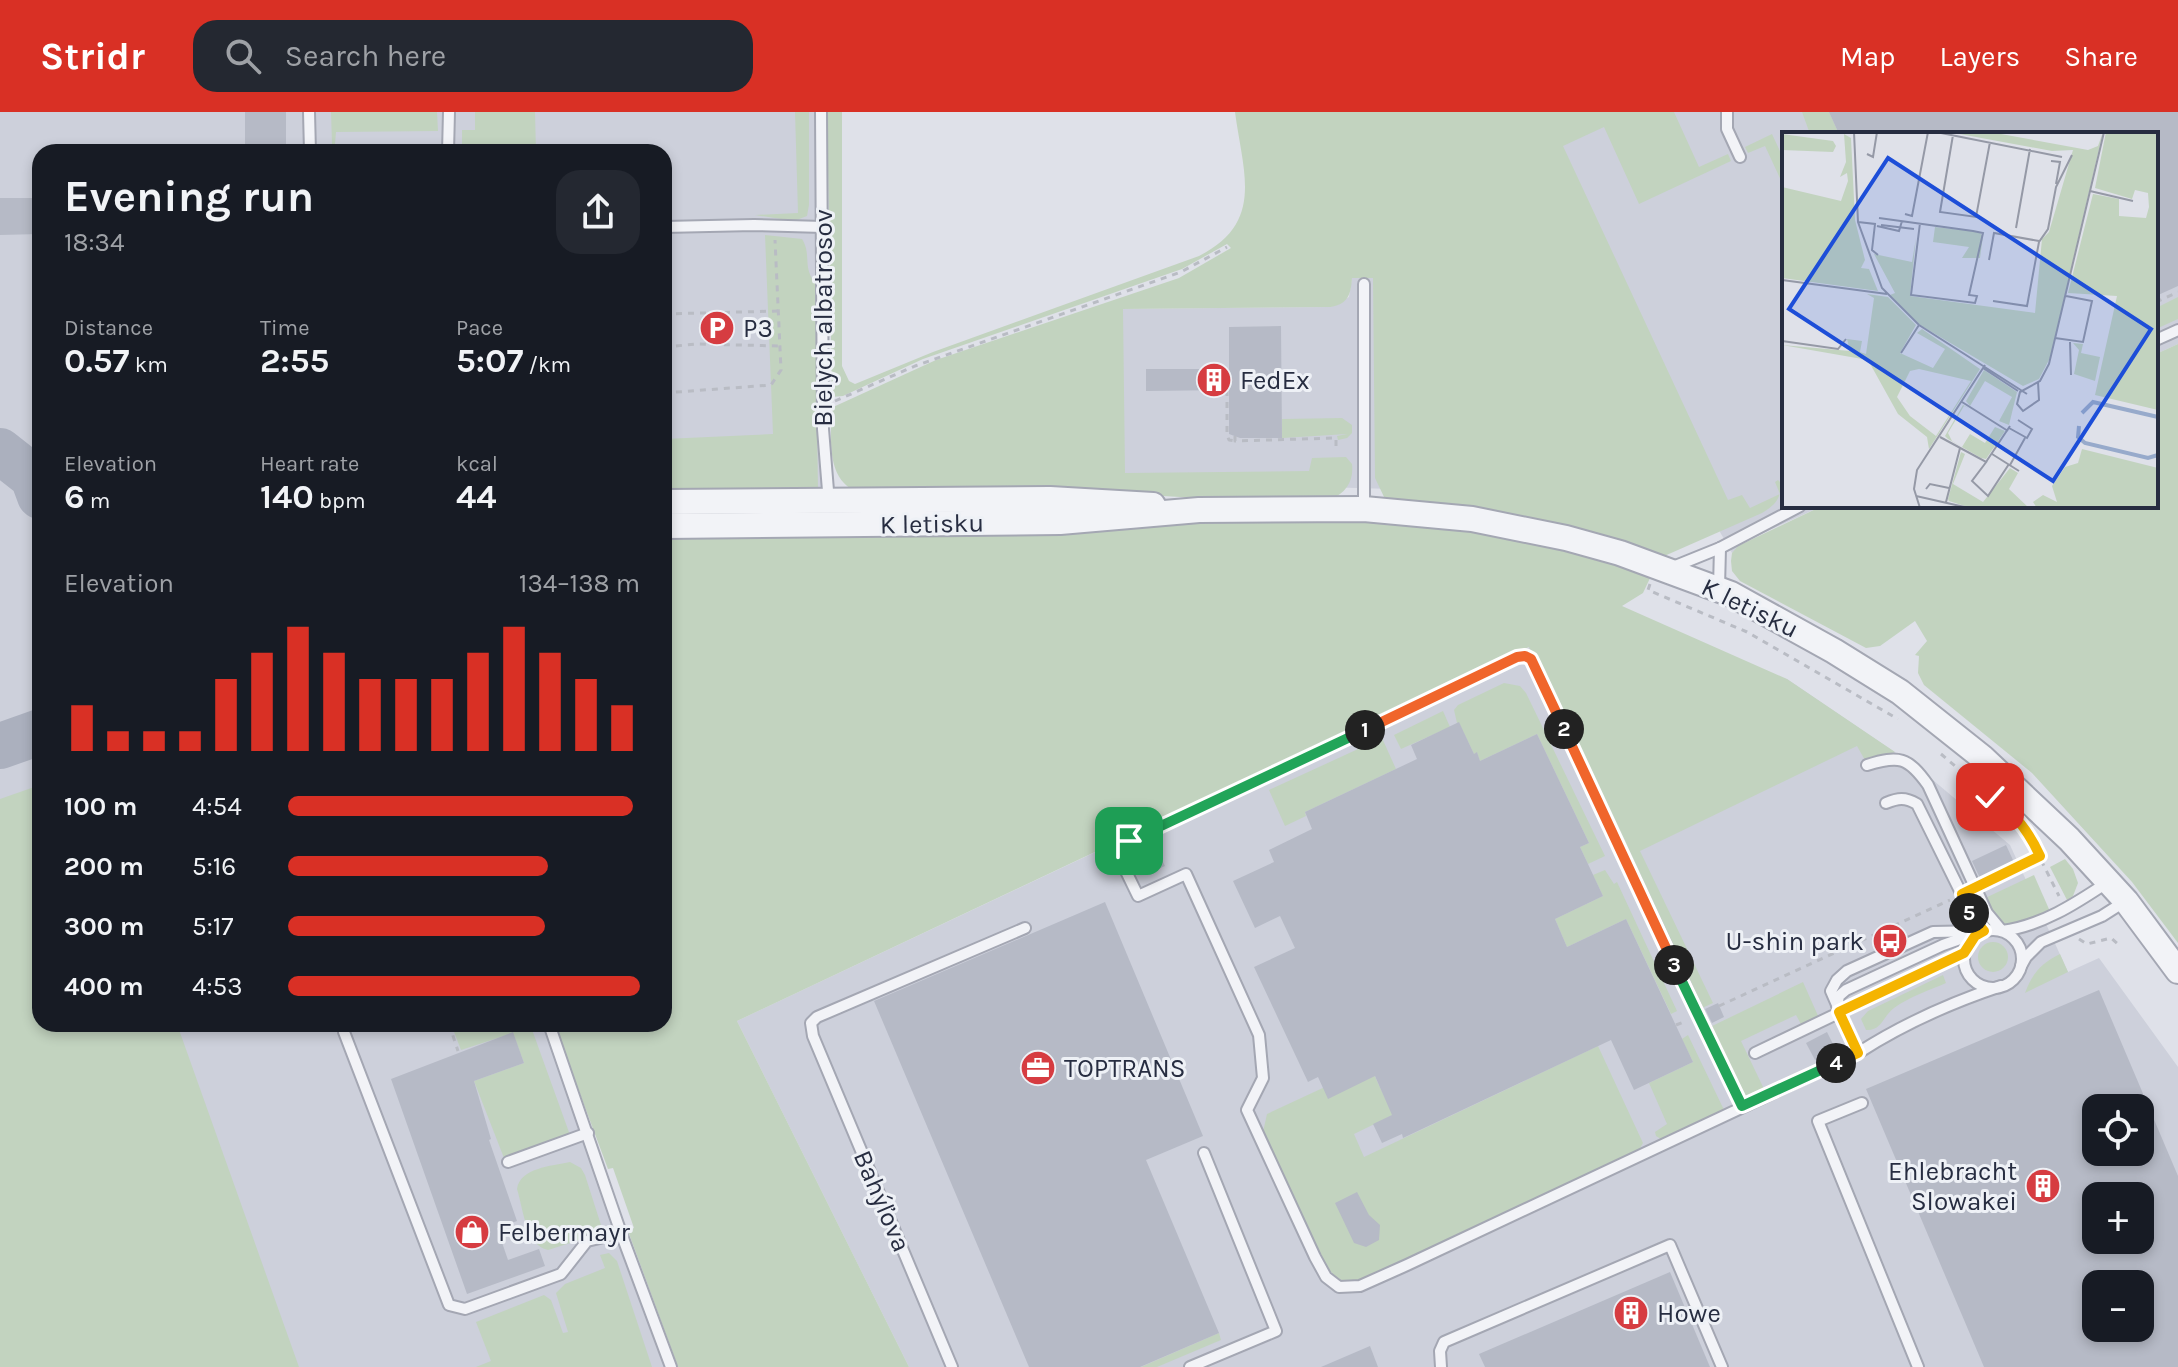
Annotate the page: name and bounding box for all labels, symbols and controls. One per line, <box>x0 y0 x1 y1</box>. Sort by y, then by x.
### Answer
search box <box>193 20 753 92</box>
text: Stridr <box>40 34 145 79</box>
icon: search <box>221 34 265 78</box>
text: Search here <box>285 38 446 74</box>
text: Map <box>1840 40 1895 73</box>
text: Layers <box>1939 40 2020 73</box>
text: Share <box>2064 40 2138 73</box>
inset map <box>1782 132 2158 508</box>
button: share <box>556 170 640 254</box>
text: Evening run <box>64 171 314 222</box>
street label: Bielych albatrosov <box>808 209 839 427</box>
text: 18:34 <box>64 227 124 258</box>
parking icon: P3 <box>698 309 736 347</box>
place label: P3 <box>743 313 773 344</box>
text: Distance <box>64 315 153 341</box>
text: Time <box>260 315 309 341</box>
text: Pace <box>456 315 503 341</box>
text: 0.57 <box>64 341 130 381</box>
text: 2:55 <box>260 341 329 381</box>
text: 5:07 <box>456 341 523 381</box>
text: km <box>130 352 168 378</box>
text: /km <box>523 352 571 378</box>
building icon: FedEx <box>1195 361 1233 399</box>
place label: FedEx <box>1240 365 1310 396</box>
text: Elevation <box>64 451 157 477</box>
text: Heart rate <box>260 451 359 477</box>
text: kcal <box>456 451 498 477</box>
text: 6 <box>64 477 85 517</box>
text: 140 <box>260 477 314 517</box>
text: 44 <box>456 477 496 517</box>
text: m <box>85 488 110 514</box>
text: bpm <box>314 488 366 514</box>
street label: K letisku <box>880 508 984 540</box>
text: Elevation <box>64 568 174 599</box>
text: 134–138 m <box>519 568 640 599</box>
street label: K letisku <box>1696 571 1804 645</box>
pin: 2 <box>1544 709 1584 749</box>
pin: 1 <box>1345 710 1385 750</box>
text: 2 <box>1557 716 1571 742</box>
text: 1 <box>1361 717 1369 743</box>
pin <box>1956 763 2024 831</box>
icon: check <box>1968 775 2012 819</box>
text: 100 m <box>64 791 137 822</box>
text: 4:54 <box>192 791 242 822</box>
pin <box>1095 807 1163 875</box>
icon: arrive <box>1107 819 1151 863</box>
text: 200 m <box>64 851 144 882</box>
text: 5:16 <box>192 851 236 882</box>
pin: 5 <box>1949 893 1989 933</box>
text: 5 <box>1963 900 1975 926</box>
text: 300 m <box>64 911 144 942</box>
text: 5:17 <box>192 911 233 942</box>
bus stop icon: U-shin park <box>1871 922 1909 960</box>
place label: U-shin park <box>1725 926 1864 957</box>
pin: 3 <box>1654 945 1694 985</box>
text: 3 <box>1667 952 1681 978</box>
text: 400 m <box>64 971 144 1002</box>
text: 4:53 <box>192 971 243 1002</box>
pin: 4 <box>1816 1043 1856 1083</box>
office icon: TOPTRANS <box>1019 1049 1057 1087</box>
text: 4 <box>1829 1050 1843 1076</box>
place label: TOPTRANS <box>1064 1053 1186 1084</box>
map controls <box>2082 1094 2154 1342</box>
button: locate <box>2082 1094 2154 1166</box>
street label: Bahýľova <box>847 1146 917 1256</box>
place label: Ehlebracht Slowakei <box>1888 1156 2017 1217</box>
building icon: Ehlebracht Slowakei <box>2024 1167 2062 1205</box>
button: + <box>2082 1182 2154 1254</box>
shop icon: Felbermayr <box>453 1213 491 1251</box>
place label: Felbermayr <box>498 1217 630 1248</box>
button: − <box>2082 1270 2154 1342</box>
building icon: Howe <box>1612 1294 1650 1332</box>
place label: Howe <box>1657 1298 1721 1329</box>

